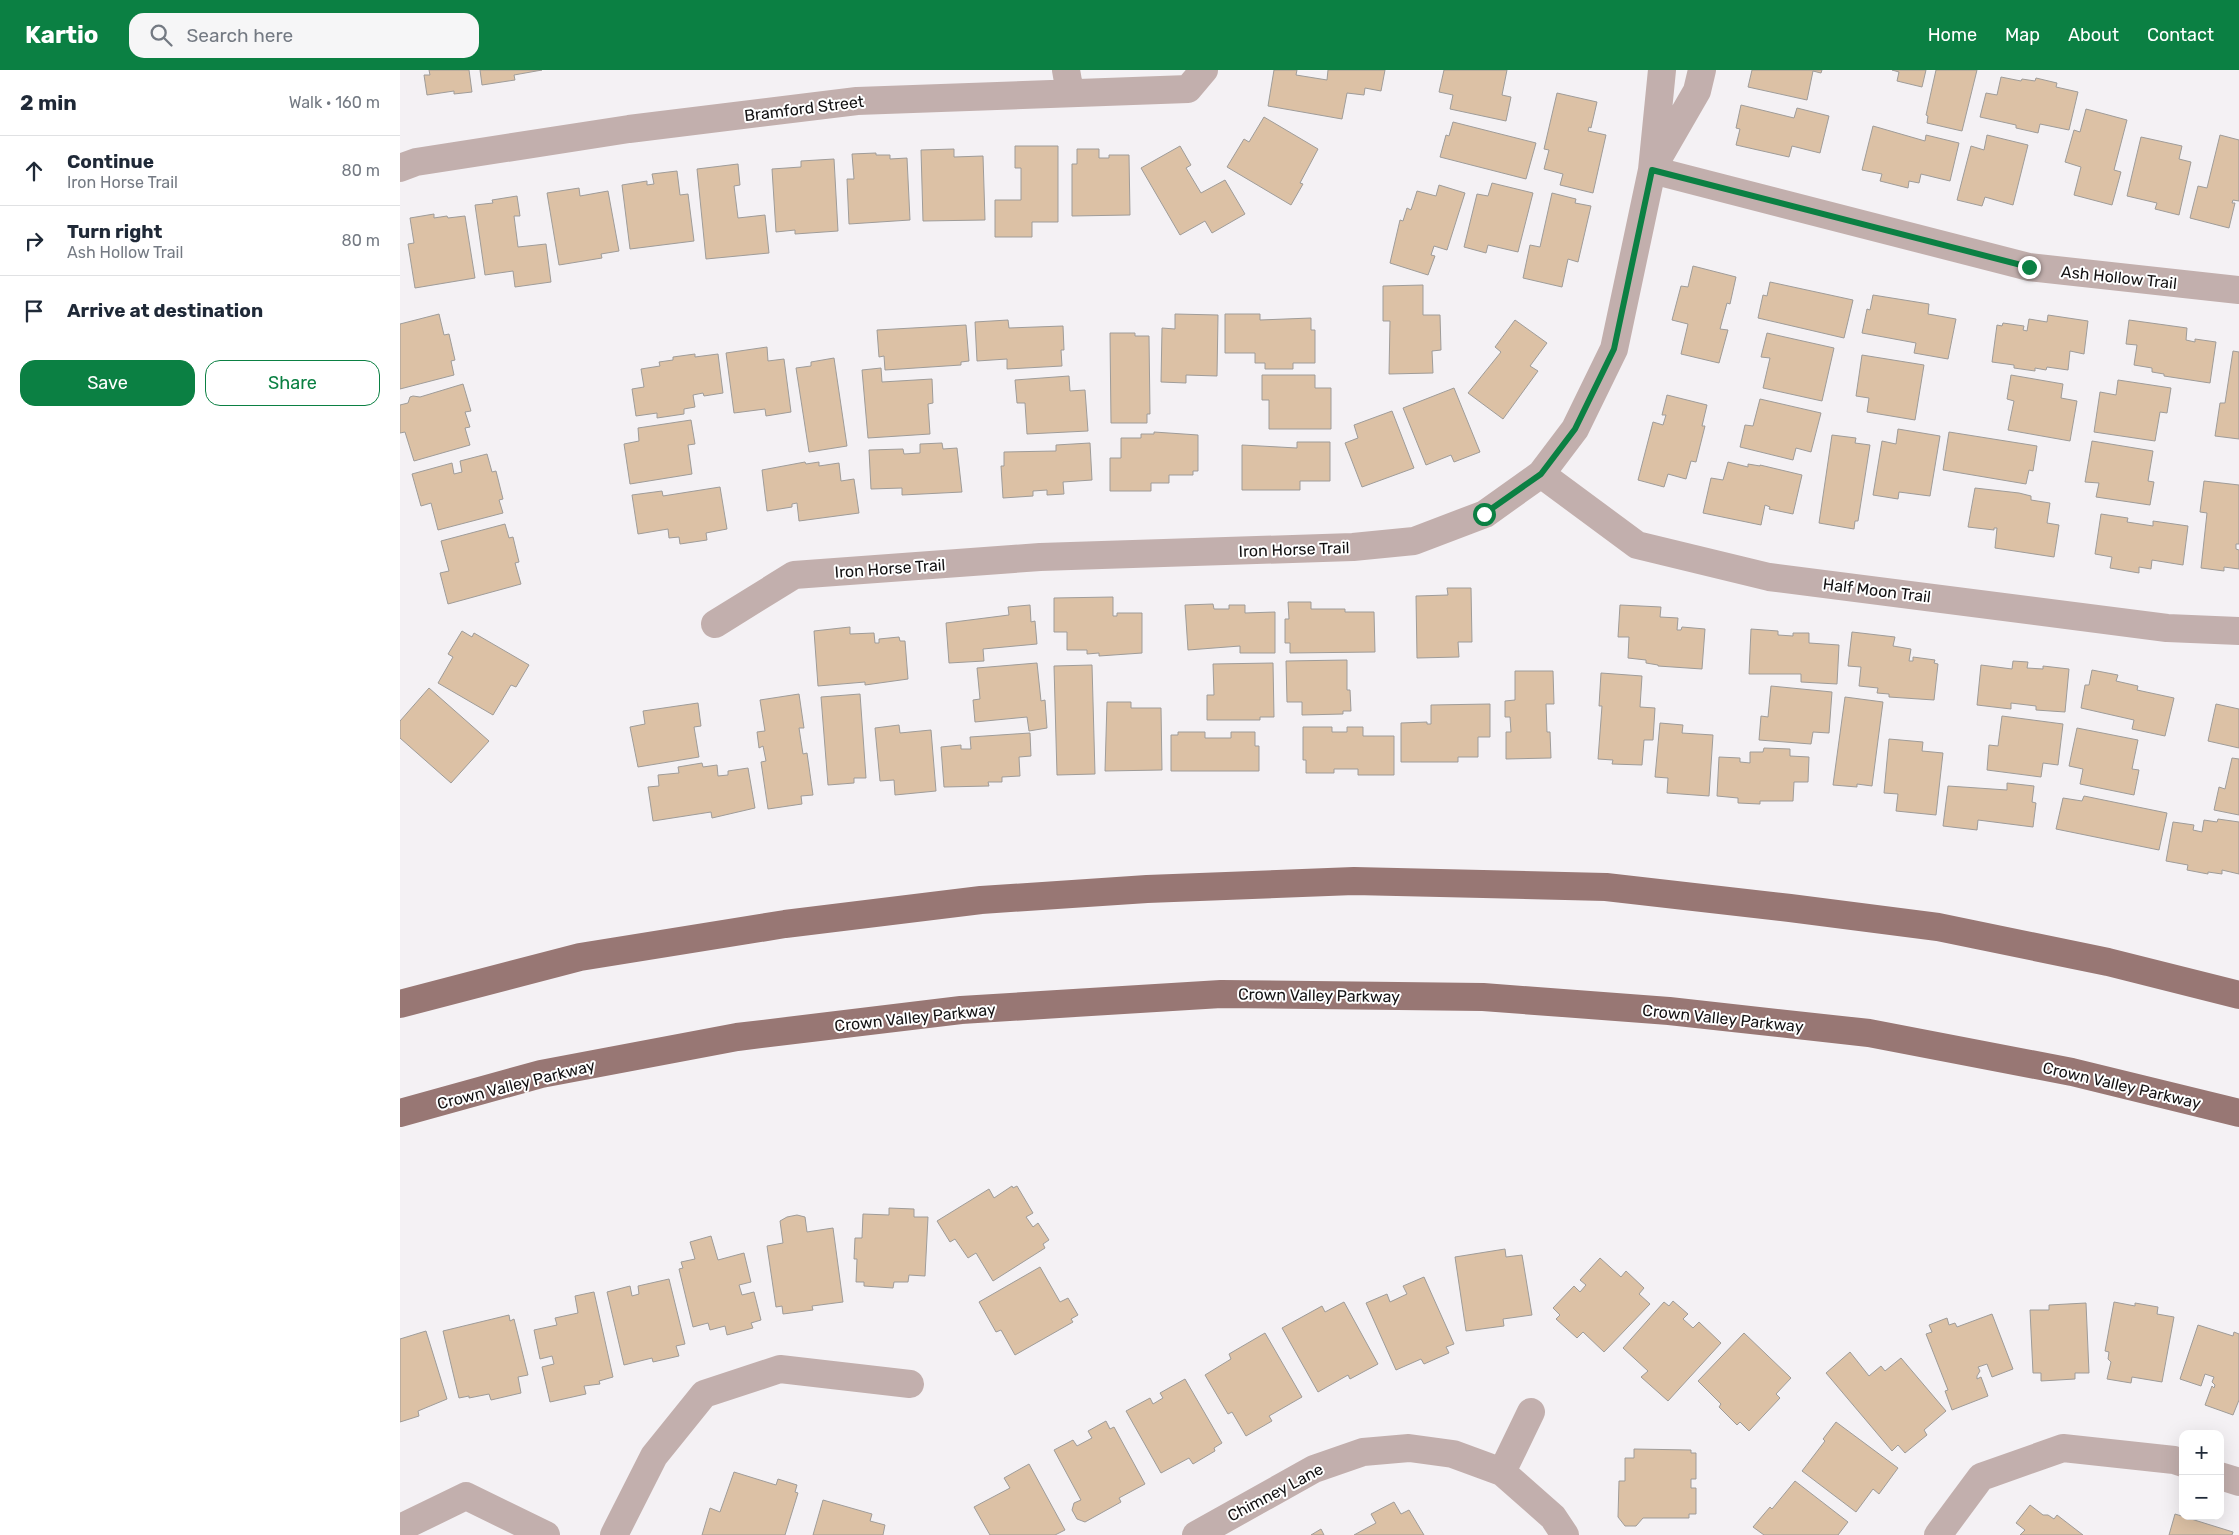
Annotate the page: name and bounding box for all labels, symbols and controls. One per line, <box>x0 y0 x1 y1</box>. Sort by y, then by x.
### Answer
search box <box>129 13 479 58</box>
text: Kartio <box>25 21 99 49</box>
icon: search <box>147 21 175 49</box>
text: Search here <box>187 24 293 47</box>
text: Home <box>1928 24 1977 46</box>
text: Map <box>2005 24 2040 46</box>
text: About <box>2068 24 2119 46</box>
text: Contact <box>2147 24 2214 46</box>
text: 2 min <box>20 90 77 115</box>
street label: Bramford Street <box>743 92 865 125</box>
text: Walk · 160 m <box>289 93 380 112</box>
text: Continue <box>67 150 154 173</box>
icon: ahead <box>20 157 48 185</box>
text: 80 m <box>342 161 380 180</box>
text: Iron Horse Trail <box>67 173 178 192</box>
text: Turn right <box>67 220 162 243</box>
icon: right <box>20 227 48 255</box>
text: 80 m <box>342 231 380 250</box>
text: Ash Hollow Trail <box>67 243 183 262</box>
route end <box>2018 256 2041 279</box>
street label: Ash Hollow Trail <box>2060 262 2178 293</box>
icon: arrive <box>20 297 48 325</box>
text: Arrive at destination <box>67 299 263 322</box>
button: Save <box>20 360 195 406</box>
button: Share <box>205 360 380 406</box>
route start <box>1473 503 1496 526</box>
street label: Iron Horse Trail <box>1238 538 1350 561</box>
street label: Iron Horse Trail <box>834 555 946 582</box>
street label: Half Moon Trail <box>1822 574 1932 607</box>
street label: Crown Valley Parkway <box>1238 985 1400 1006</box>
street label: Crown Valley Parkway <box>833 1000 997 1035</box>
street label: Crown Valley Parkway <box>1641 1001 1805 1036</box>
street label: Crown Valley Parkway <box>435 1056 597 1113</box>
street label: Crown Valley Parkway <box>2041 1058 2203 1113</box>
map controls <box>2179 1430 2224 1520</box>
button: + <box>2179 1430 2224 1475</box>
street label: Chimney Lane <box>1224 1459 1326 1526</box>
button: − <box>2179 1475 2224 1520</box>

